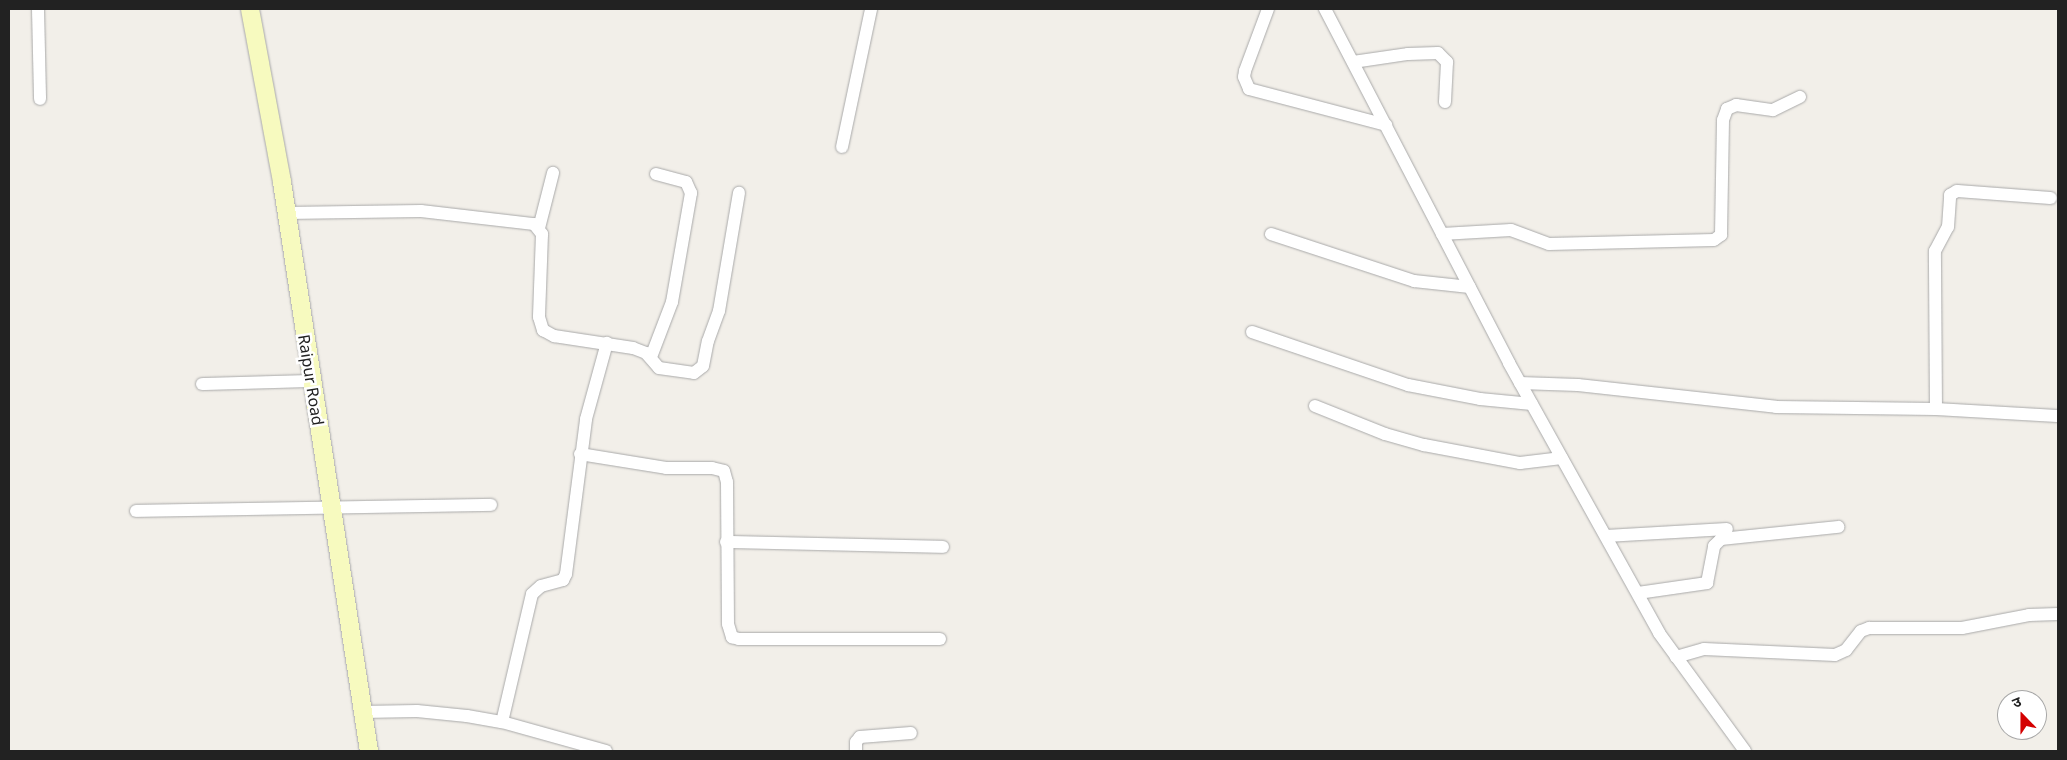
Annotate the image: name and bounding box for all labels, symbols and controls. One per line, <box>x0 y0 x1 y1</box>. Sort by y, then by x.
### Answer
street label: Raipur Road <box>294 333 328 427</box>
north arrow <box>1997 690 2047 740</box>
text: उ <box>2009 691 2024 712</box>

